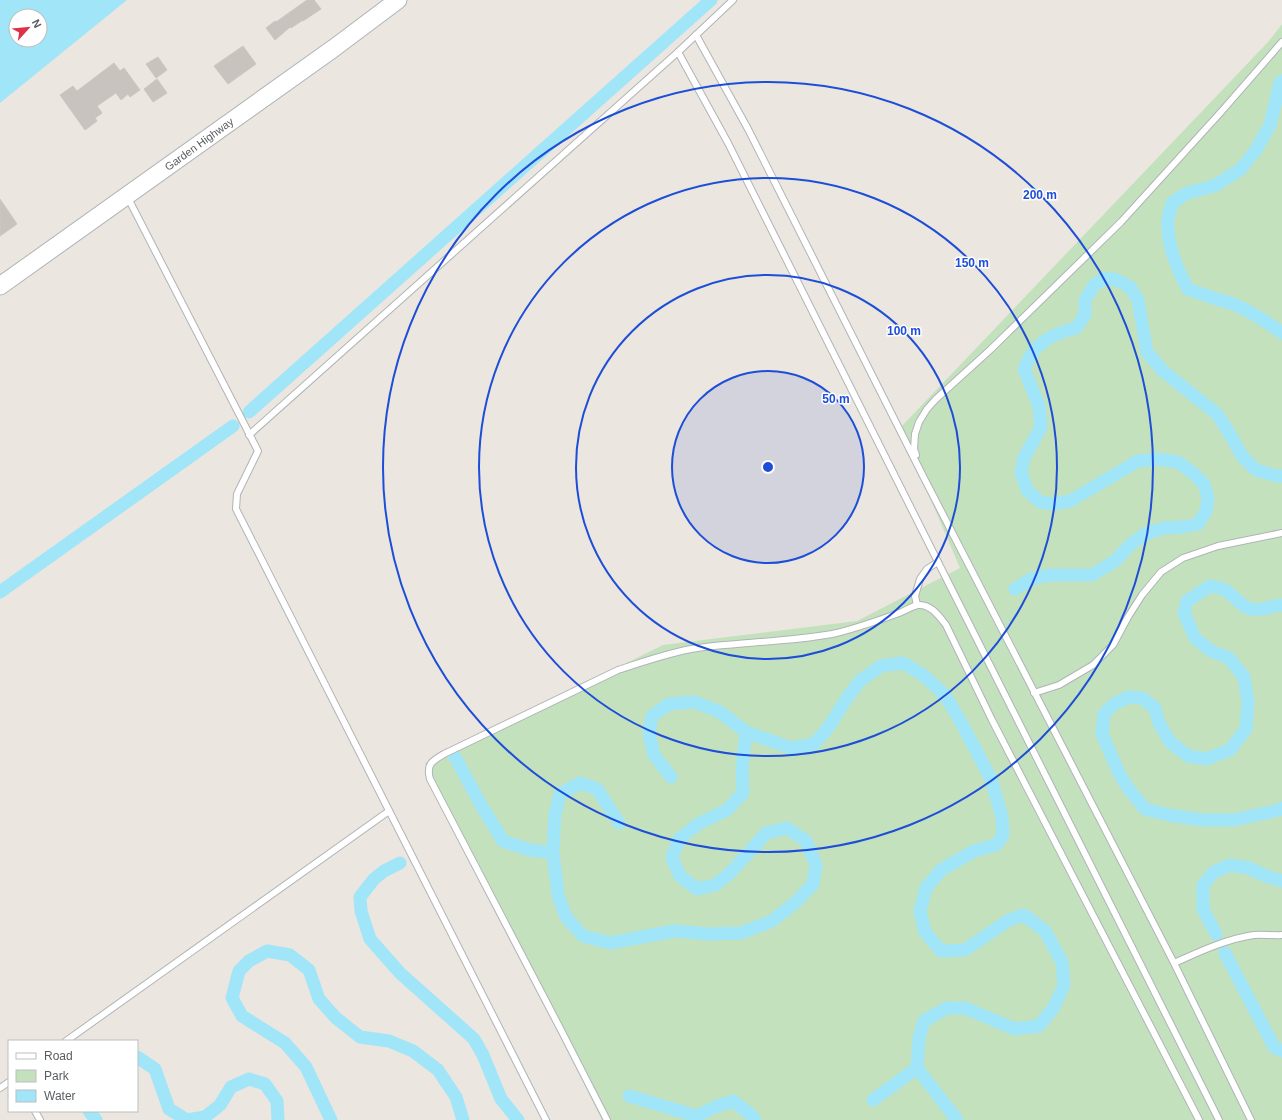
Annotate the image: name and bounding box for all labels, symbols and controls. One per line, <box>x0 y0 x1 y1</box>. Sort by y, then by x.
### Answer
north arrow <box>8 8 48 48</box>
text: N <box>30 17 44 30</box>
street label: Garden Highway <box>162 115 236 173</box>
text: 200 m <box>1023 188 1057 202</box>
text: 150 m <box>955 256 989 270</box>
text: 100 m <box>887 324 921 338</box>
text: 50 m <box>822 392 850 406</box>
centre of rings <box>761 460 775 474</box>
legend <box>8 1040 138 1112</box>
text: Road <box>44 1049 73 1063</box>
text: Park <box>44 1069 70 1083</box>
text: Water <box>44 1089 76 1103</box>

